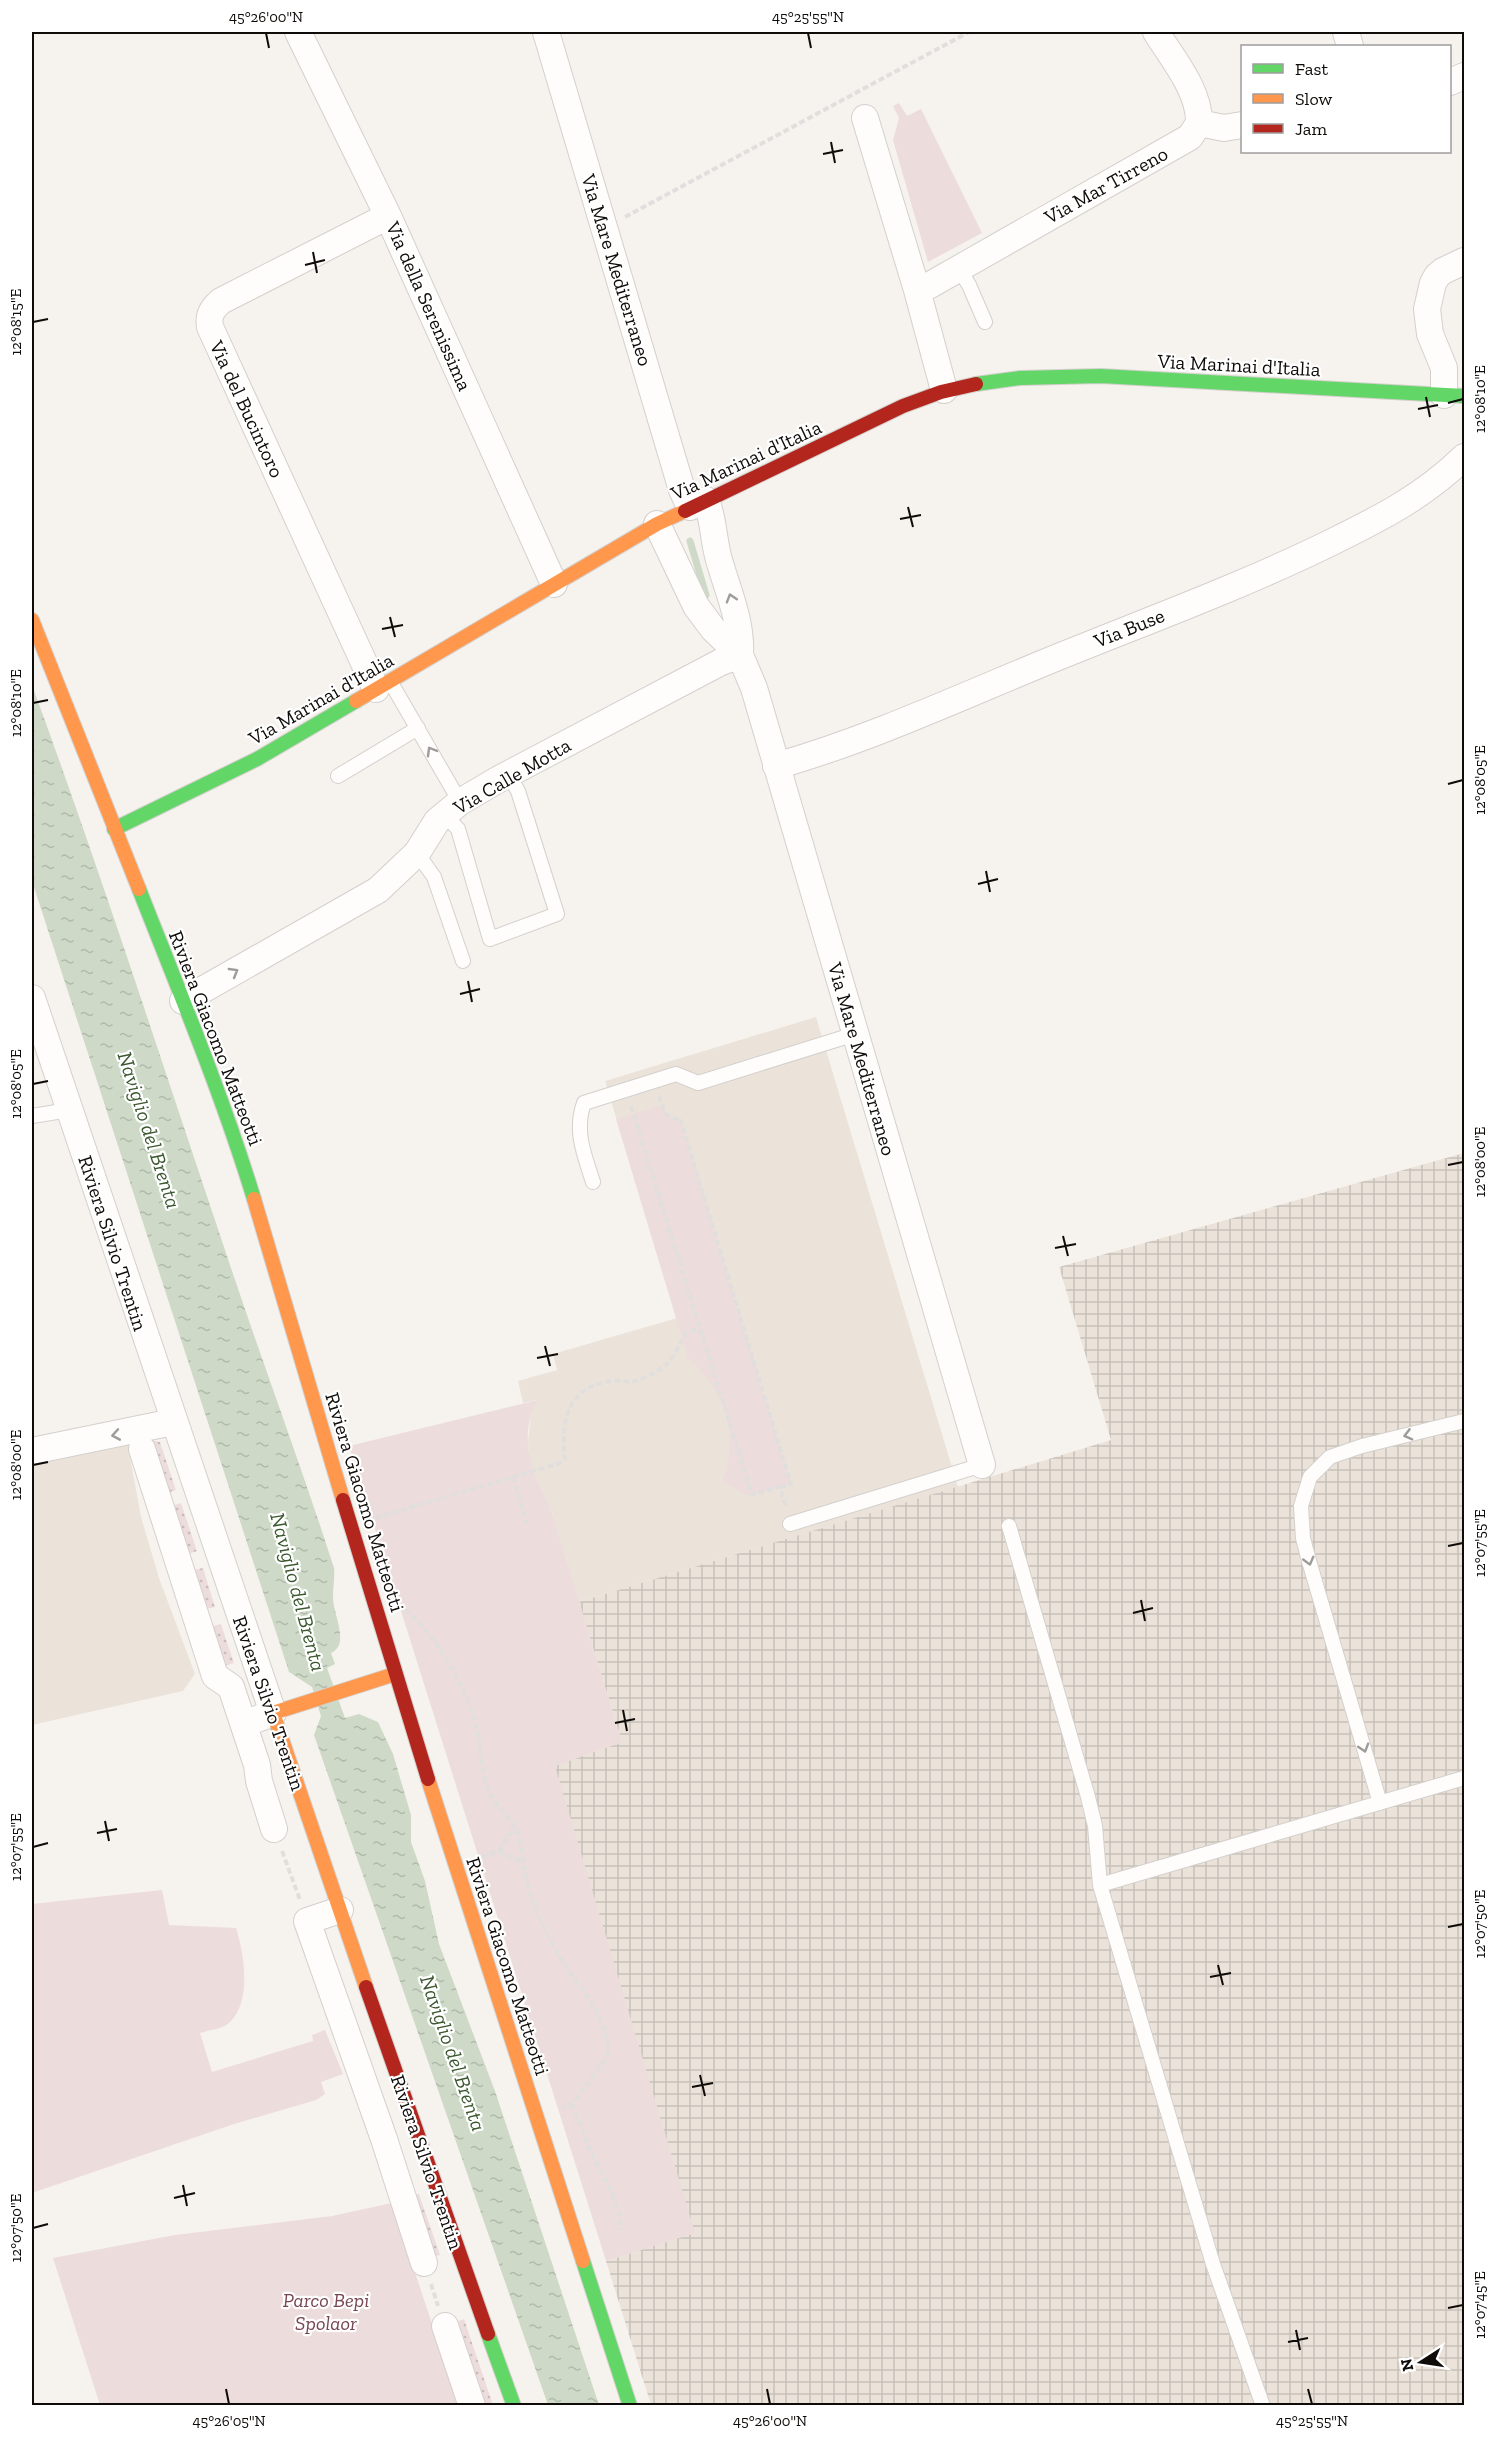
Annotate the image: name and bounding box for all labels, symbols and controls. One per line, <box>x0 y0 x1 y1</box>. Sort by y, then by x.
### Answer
text: 45°26'00"N <box>229 8 303 26</box>
text: 45°25'55"N <box>772 8 844 26</box>
legend <box>1241 45 1451 153</box>
text: Fast <box>1295 58 1328 80</box>
text: Slow <box>1295 88 1332 110</box>
text: Jam <box>1295 118 1327 140</box>
street label: Via Mar Tirreno <box>1039 141 1172 229</box>
street label: Via Mare Mediterraneo <box>576 170 658 369</box>
street label: Via della Serenissima <box>381 217 477 395</box>
text: 12°08'15"E <box>7 288 25 355</box>
street label: Via del Bucintoro <box>204 336 289 481</box>
street label: Via Marinai d'Italia <box>1156 349 1321 381</box>
text: 12°08'10"E <box>1471 365 1489 433</box>
street label: Via Marinai d'Italia <box>666 415 825 506</box>
one-way arrow <box>726 593 738 604</box>
street label: Via Buse <box>1089 603 1168 653</box>
street label: Via Marinai d'Italia <box>243 648 398 751</box>
text: 12°08'10"E <box>7 669 25 737</box>
street label: Via Calle Motta <box>448 733 575 820</box>
text: 12°08'05"E <box>1471 745 1489 815</box>
one-way arrow <box>427 747 439 757</box>
street label: Riviera Giacomo Matteotti <box>164 927 268 1149</box>
street label: Via Mare Mediterraneo <box>823 959 901 1158</box>
one-way arrow <box>228 968 238 979</box>
water label: Naviglio del Brenta <box>112 1048 187 1211</box>
text: 12°08'05"E <box>7 1049 25 1119</box>
text: 12°08'00"E <box>1471 1126 1489 1197</box>
street label: Riviera Silvio Trentin <box>73 1152 153 1334</box>
street label: Riviera Giacomo Matteotti <box>320 1389 410 1615</box>
one-way arrow <box>1403 1427 1413 1440</box>
one-way arrow <box>111 1428 121 1441</box>
text: 12°08'00"E <box>7 1429 25 1500</box>
text: 12°07'55"E <box>1471 1509 1489 1577</box>
water label: Naviglio del Brenta <box>265 1510 332 1674</box>
one-way arrow <box>1302 1555 1314 1566</box>
street label: Riviera Silvio Trentin <box>228 1613 310 1794</box>
one-way arrow <box>1357 1742 1369 1753</box>
text: 12°07'55"E <box>7 1813 25 1881</box>
street label: Riviera Giacomo Matteotti <box>461 1854 555 2079</box>
text: 12°07'50"E <box>1471 1889 1489 1958</box>
water label: Naviglio del Brenta <box>415 1972 492 2134</box>
street label: Riviera Silvio Trentin <box>386 2072 468 2253</box>
text: 12°07'50"E <box>7 2193 25 2262</box>
text: 12°07'45"E <box>1471 2271 1489 2339</box>
park label: Parco Bepi Spolaor <box>283 2288 369 2335</box>
north arrow <box>1391 2332 1451 2392</box>
text: N <box>1396 2357 1417 2373</box>
text: 45°26'05"N <box>192 2412 266 2430</box>
text: 45°26'00"N <box>733 2412 807 2430</box>
text: 45°25'55"N <box>1276 2412 1348 2430</box>

